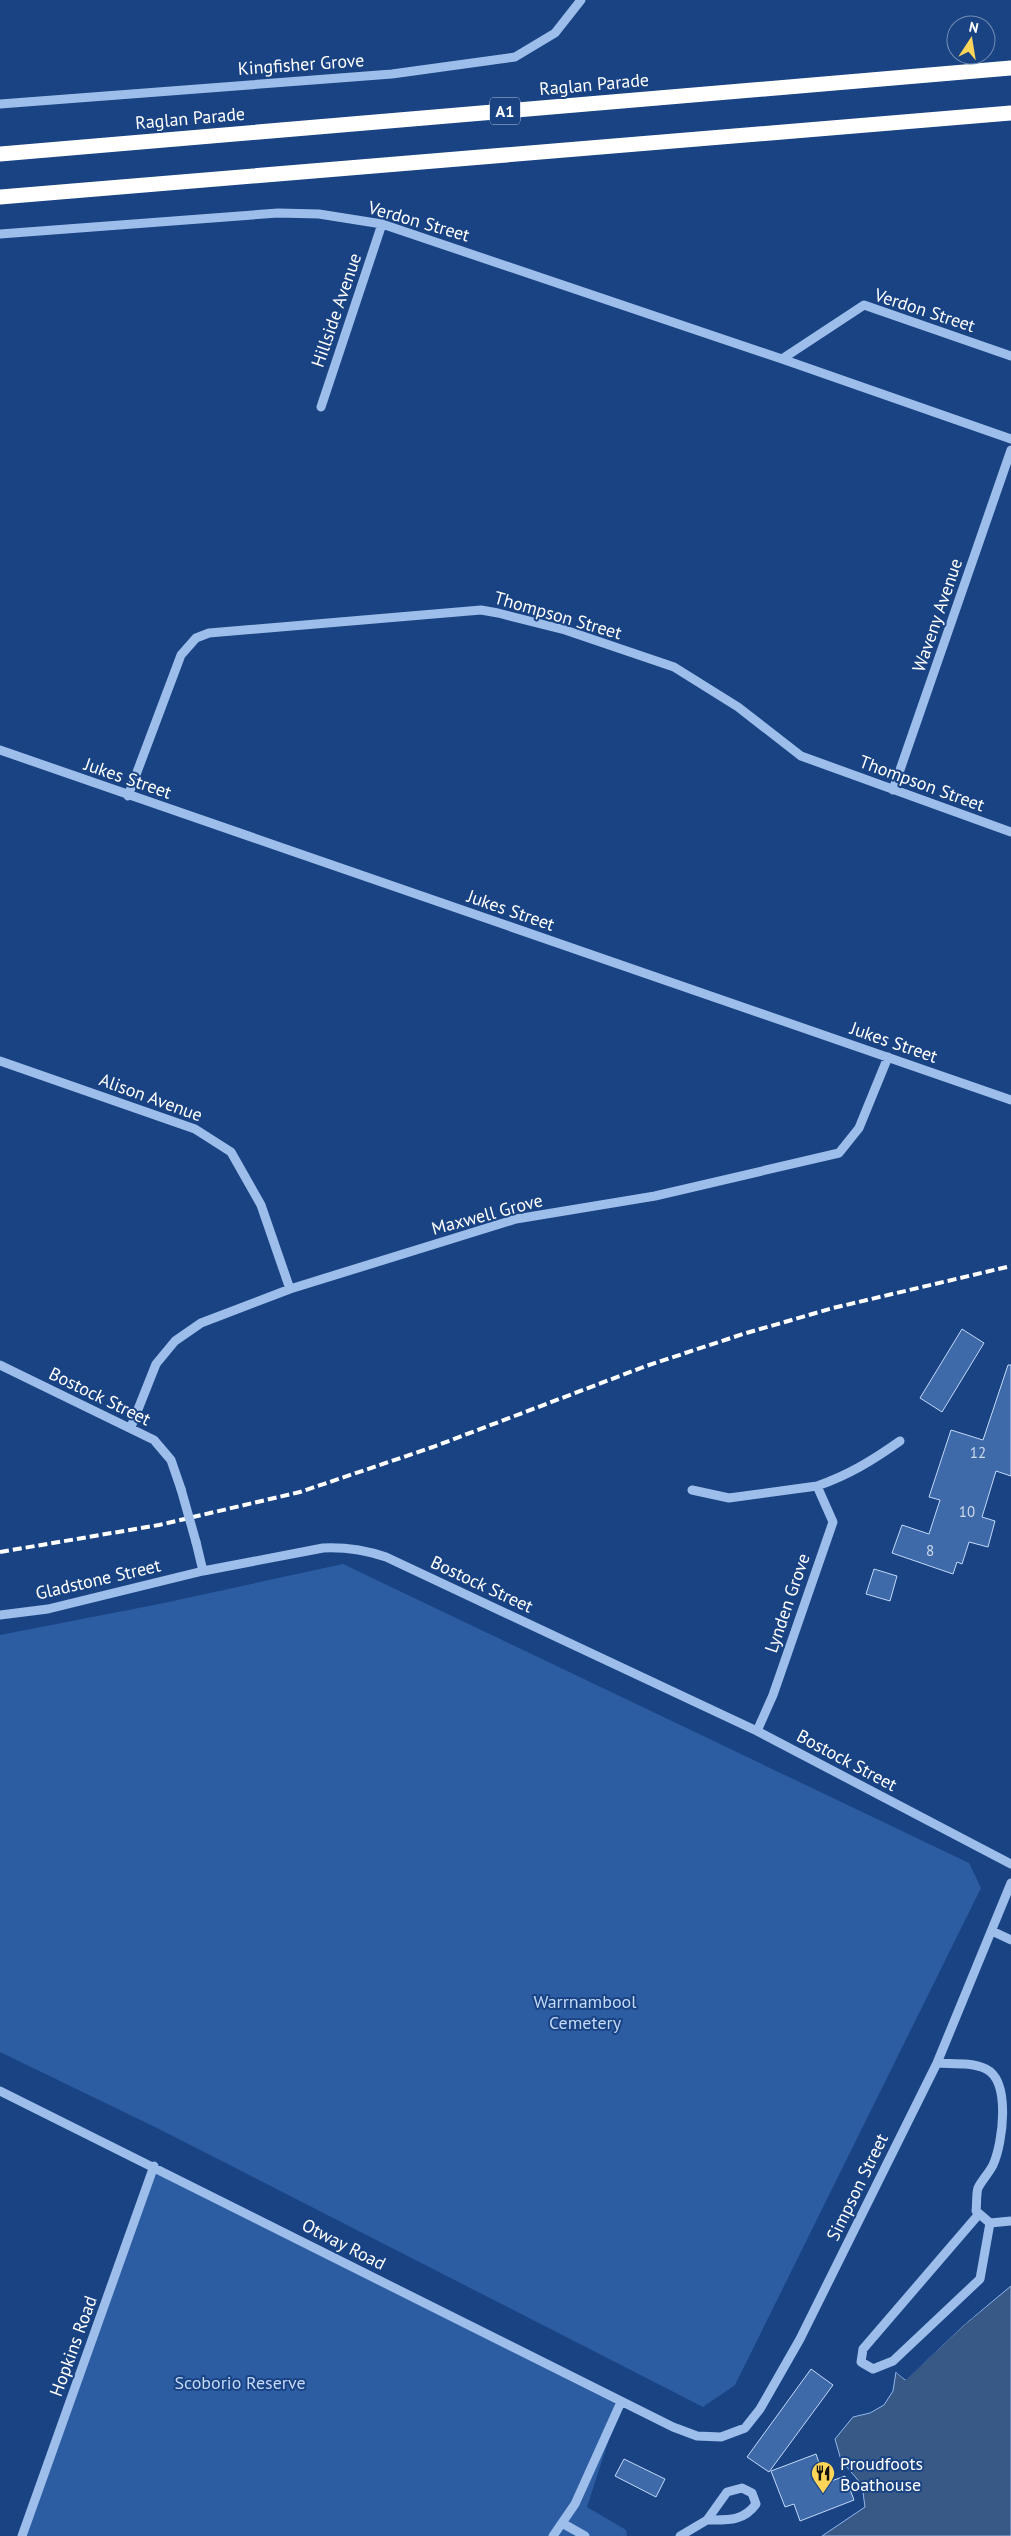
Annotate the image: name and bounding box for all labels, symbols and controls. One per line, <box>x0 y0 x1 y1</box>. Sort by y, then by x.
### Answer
north arrow <box>946 15 996 65</box>
text: N <box>967 18 980 37</box>
street label: Kingfisher Grove <box>237 48 365 80</box>
street label: Raglan Parade <box>538 68 650 100</box>
road number: A1 <box>490 98 520 124</box>
street label: Raglan Parade <box>134 102 246 134</box>
street label: Verdon Street <box>365 195 472 246</box>
street label: Hillside Avenue <box>306 250 366 370</box>
street label: Verdon Street <box>871 283 978 337</box>
street label: Waveny Avenue <box>907 555 967 675</box>
street label: Thompson Street <box>492 586 624 644</box>
street label: Thompson Street <box>856 750 988 816</box>
street label: Jukes Street <box>80 752 175 804</box>
street label: Jukes Street <box>463 884 558 936</box>
street label: Jukes Street <box>846 1016 941 1068</box>
street label: Alison Avenue <box>96 1068 206 1126</box>
street label: Maxwell Grove <box>429 1188 545 1240</box>
street label: Bostock Street <box>45 1361 155 1431</box>
house number: 12 <box>970 1443 986 1462</box>
house number: 10 <box>959 1502 975 1521</box>
house number: 8 <box>926 1541 934 1560</box>
street label: Bostock Street <box>427 1550 537 1618</box>
street label: Lynden Grove <box>759 1550 815 1656</box>
street label: Gladstone Street <box>33 1553 163 1605</box>
street label: Bostock Street <box>793 1724 901 1796</box>
park label: Warrnambool Cemetery <box>534 1990 637 2034</box>
street label: Simpson Street <box>821 2130 893 2244</box>
street label: Otway Road <box>298 2213 390 2275</box>
street label: Hopkins Road <box>44 2293 102 2399</box>
park label: Scoborio Reserve <box>174 2371 306 2394</box>
place label: Proudfoots Boathouse <box>840 2452 923 2496</box>
restaurant icon: Proudfoots Boathouse <box>810 2460 836 2494</box>

